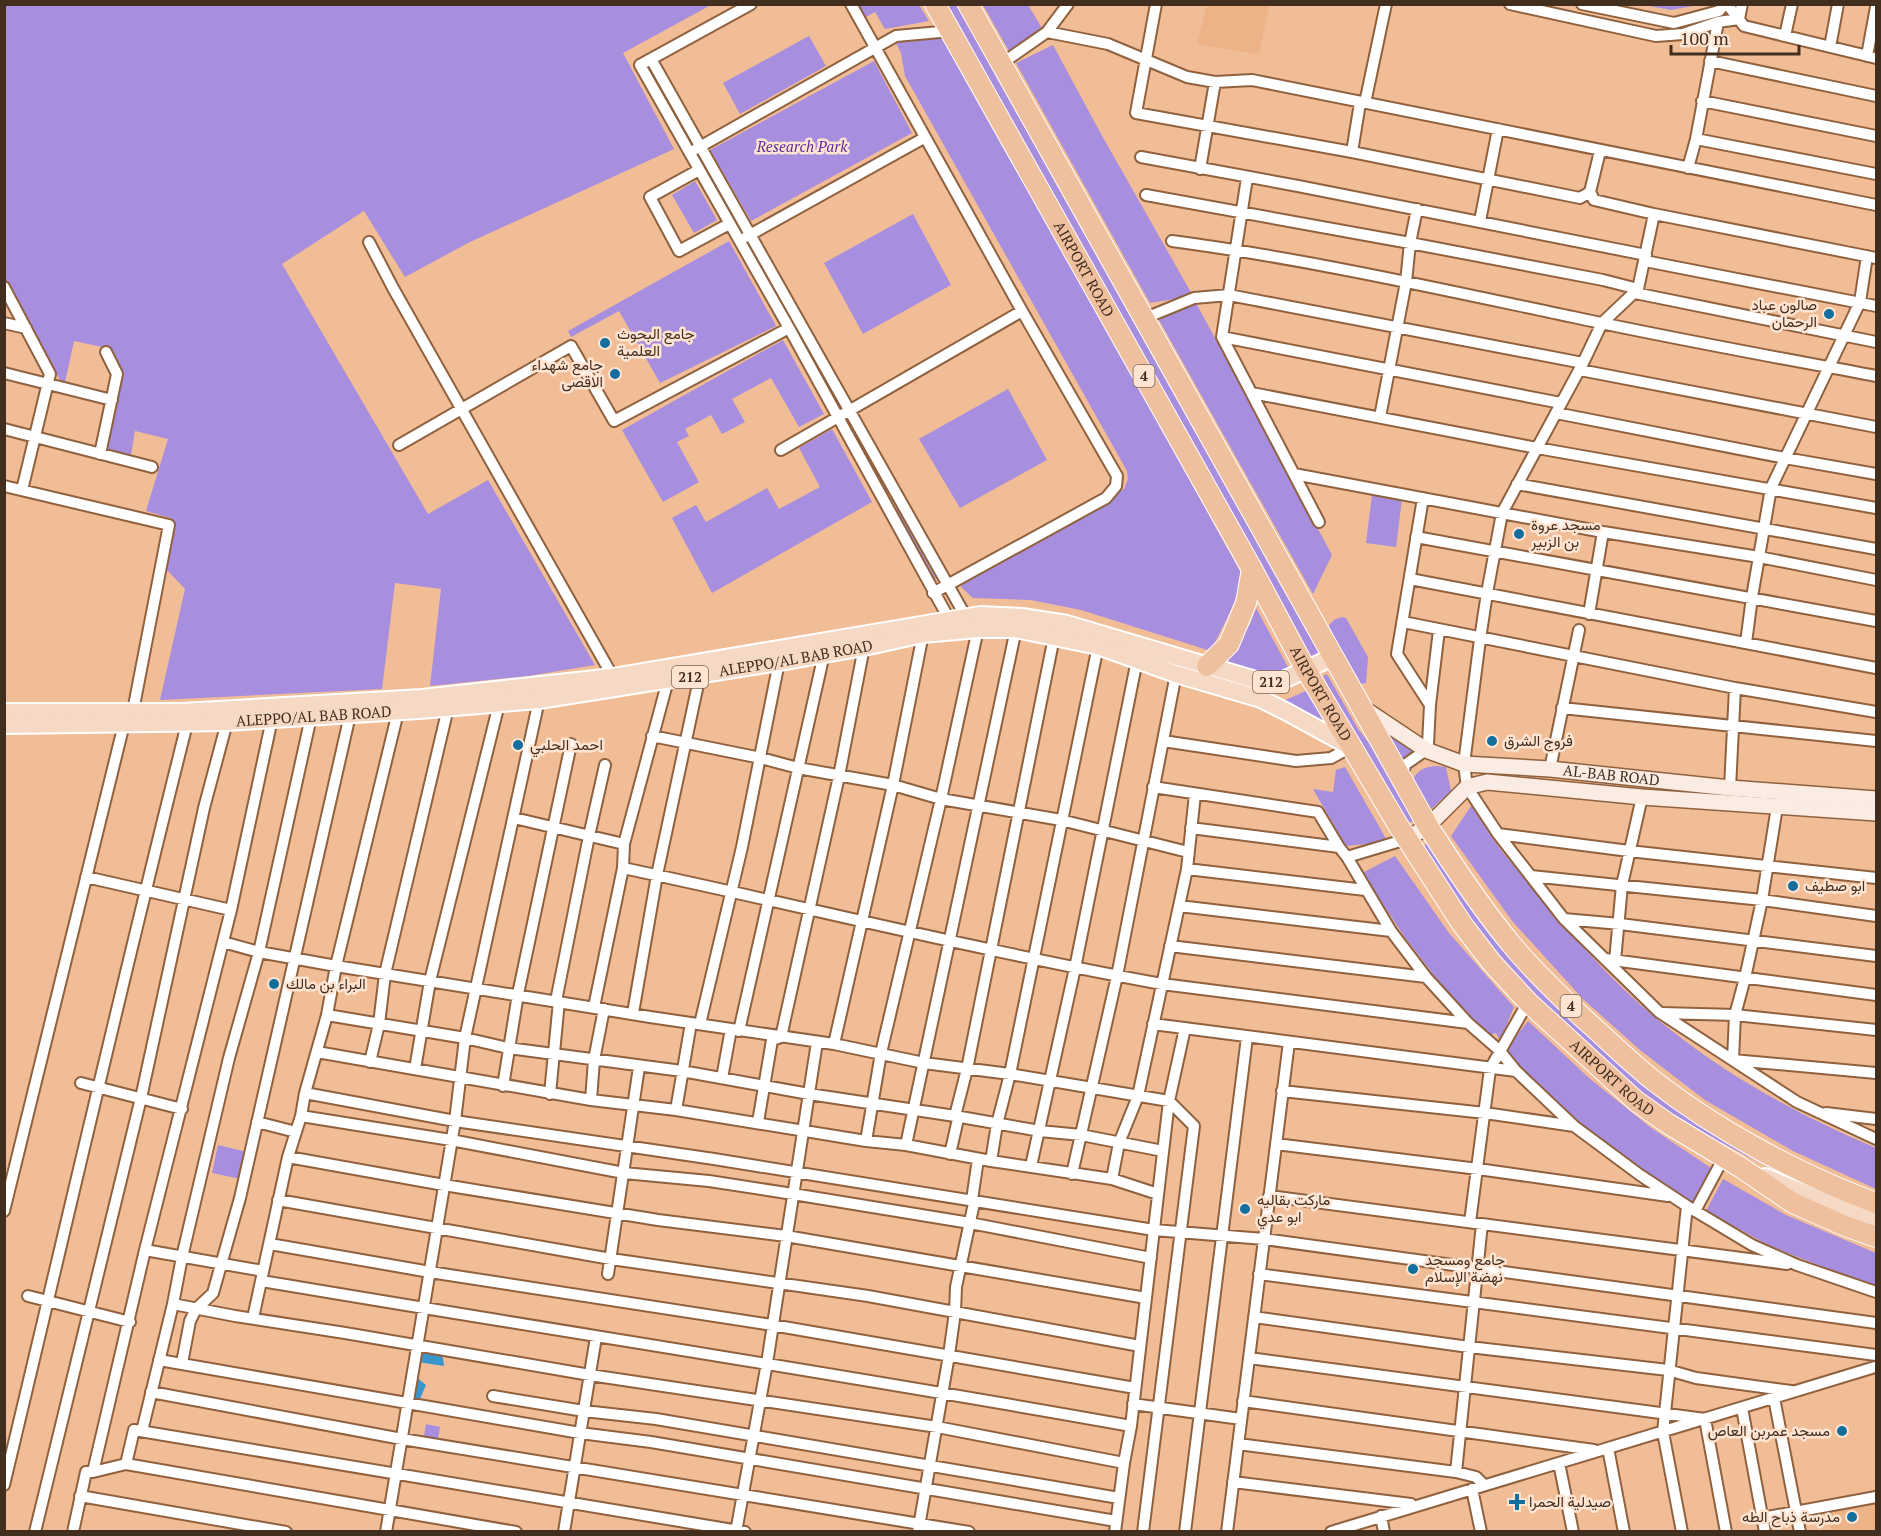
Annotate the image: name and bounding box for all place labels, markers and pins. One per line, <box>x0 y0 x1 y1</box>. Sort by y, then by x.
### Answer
place label: صالون عباد الرحمان <box>1752 294 1817 331</box>
marker: صالون عباد الرحمان <box>1822 307 1836 321</box>
place label: جامع البحوث العلمية <box>617 323 695 360</box>
marker: جامع البحوث العلمية <box>598 336 612 350</box>
place label: جامع شهداء الاقصى <box>532 354 603 392</box>
marker: جامع شهداء الاقصى <box>608 367 622 381</box>
place label: مسجد عروة بن الزبير <box>1530 514 1601 552</box>
marker: مسجد عروة بن الزبير <box>1512 527 1526 541</box>
place label: فروج الشرق <box>1504 730 1573 752</box>
place label: احمد الحلبي <box>530 734 603 758</box>
marker: فروج الشرق <box>1485 734 1499 748</box>
marker: احمد الحلبي <box>511 738 525 752</box>
place label: ابو صطيف <box>1805 875 1865 895</box>
marker: ابو صطيف <box>1786 879 1800 893</box>
place label: البراء بن مالك <box>286 973 366 994</box>
marker: البراء بن مالك <box>267 977 281 991</box>
place label: ماركت بقاليه ابو عدي <box>1257 1189 1330 1230</box>
marker: ماركت بقاليه ابو عدي <box>1238 1202 1252 1216</box>
place label: جامع ومسجد نهضة الإسلام <box>1425 1249 1505 1287</box>
marker: جامع ومسجد نهضة الإسلام <box>1406 1262 1420 1276</box>
place label: مسجد عمربن العاص <box>1708 1420 1830 1441</box>
marker: مسجد عمربن العاص <box>1835 1424 1849 1438</box>
place label: صيدلية الحمرا <box>1529 1491 1611 1511</box>
marker: صيدلية الحمرا <box>1510 1495 1524 1509</box>
place label: مدرسة ذباح الطه <box>1742 1506 1840 1528</box>
marker: مدرسة ذباح الطه <box>1845 1510 1859 1524</box>

